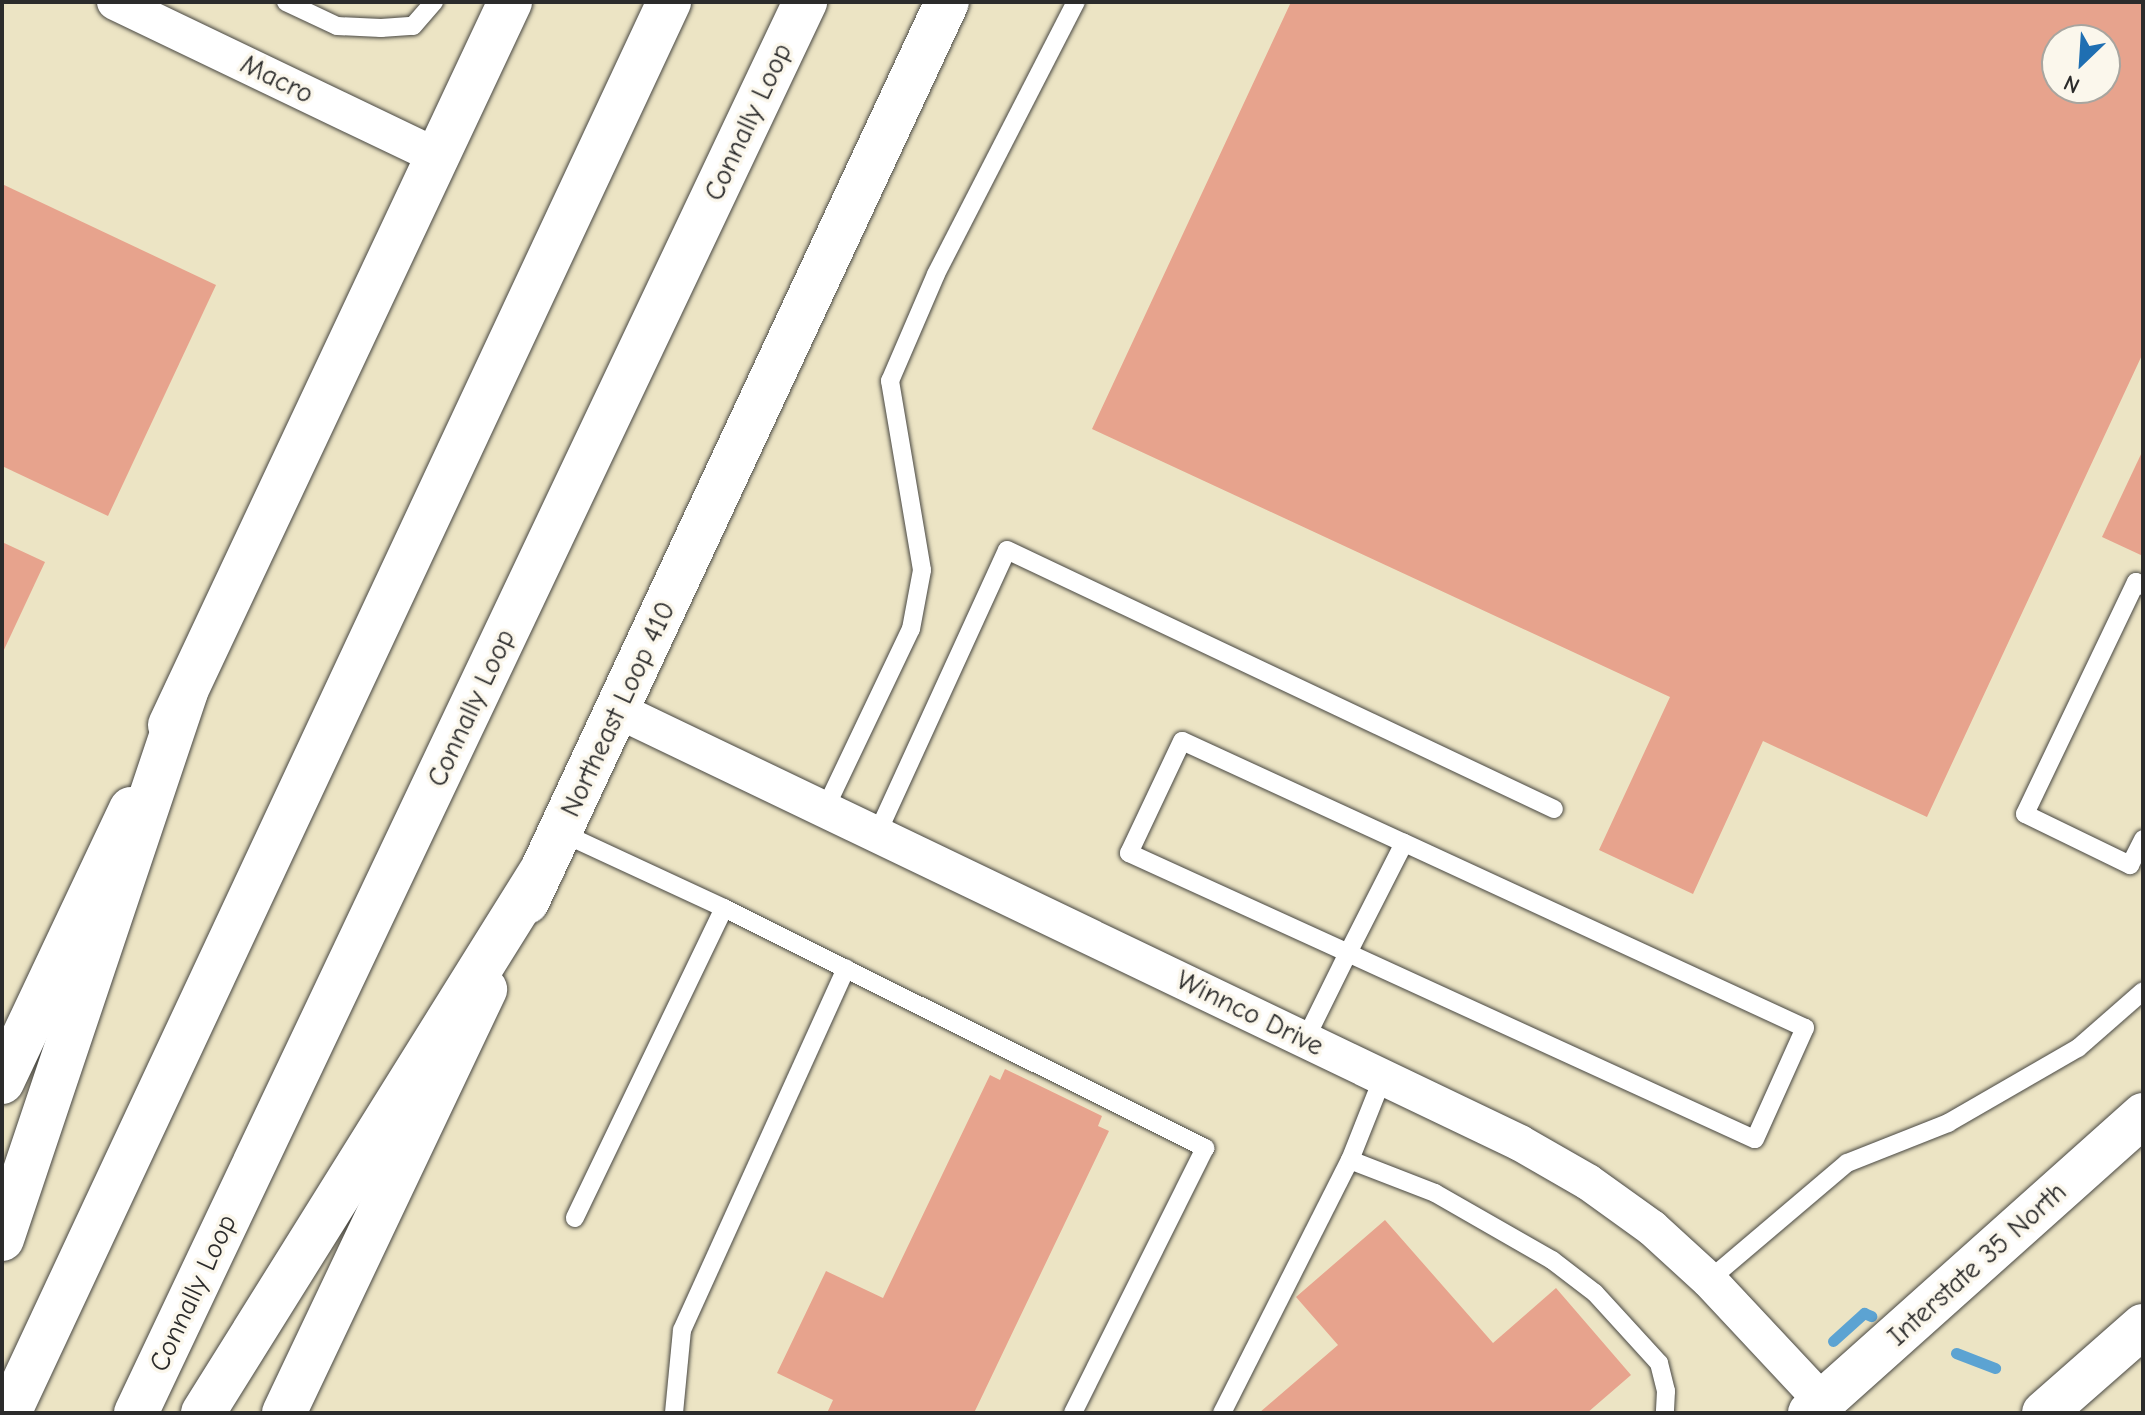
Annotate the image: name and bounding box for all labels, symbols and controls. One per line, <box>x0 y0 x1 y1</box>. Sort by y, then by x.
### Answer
north arrow <box>2041 24 2121 104</box>
street label: Connally Loop <box>697 38 799 206</box>
street label: Macro <box>235 47 319 111</box>
text: N <box>2060 69 2084 99</box>
street label: Northeast Loop 410 <box>553 596 683 822</box>
street label: Connally Loop <box>420 624 522 792</box>
street label: Winnco Drive <box>1171 963 1329 1063</box>
street label: Interstate 35 North <box>1881 1175 2073 1353</box>
street label: Connally Loop <box>142 1209 244 1377</box>

